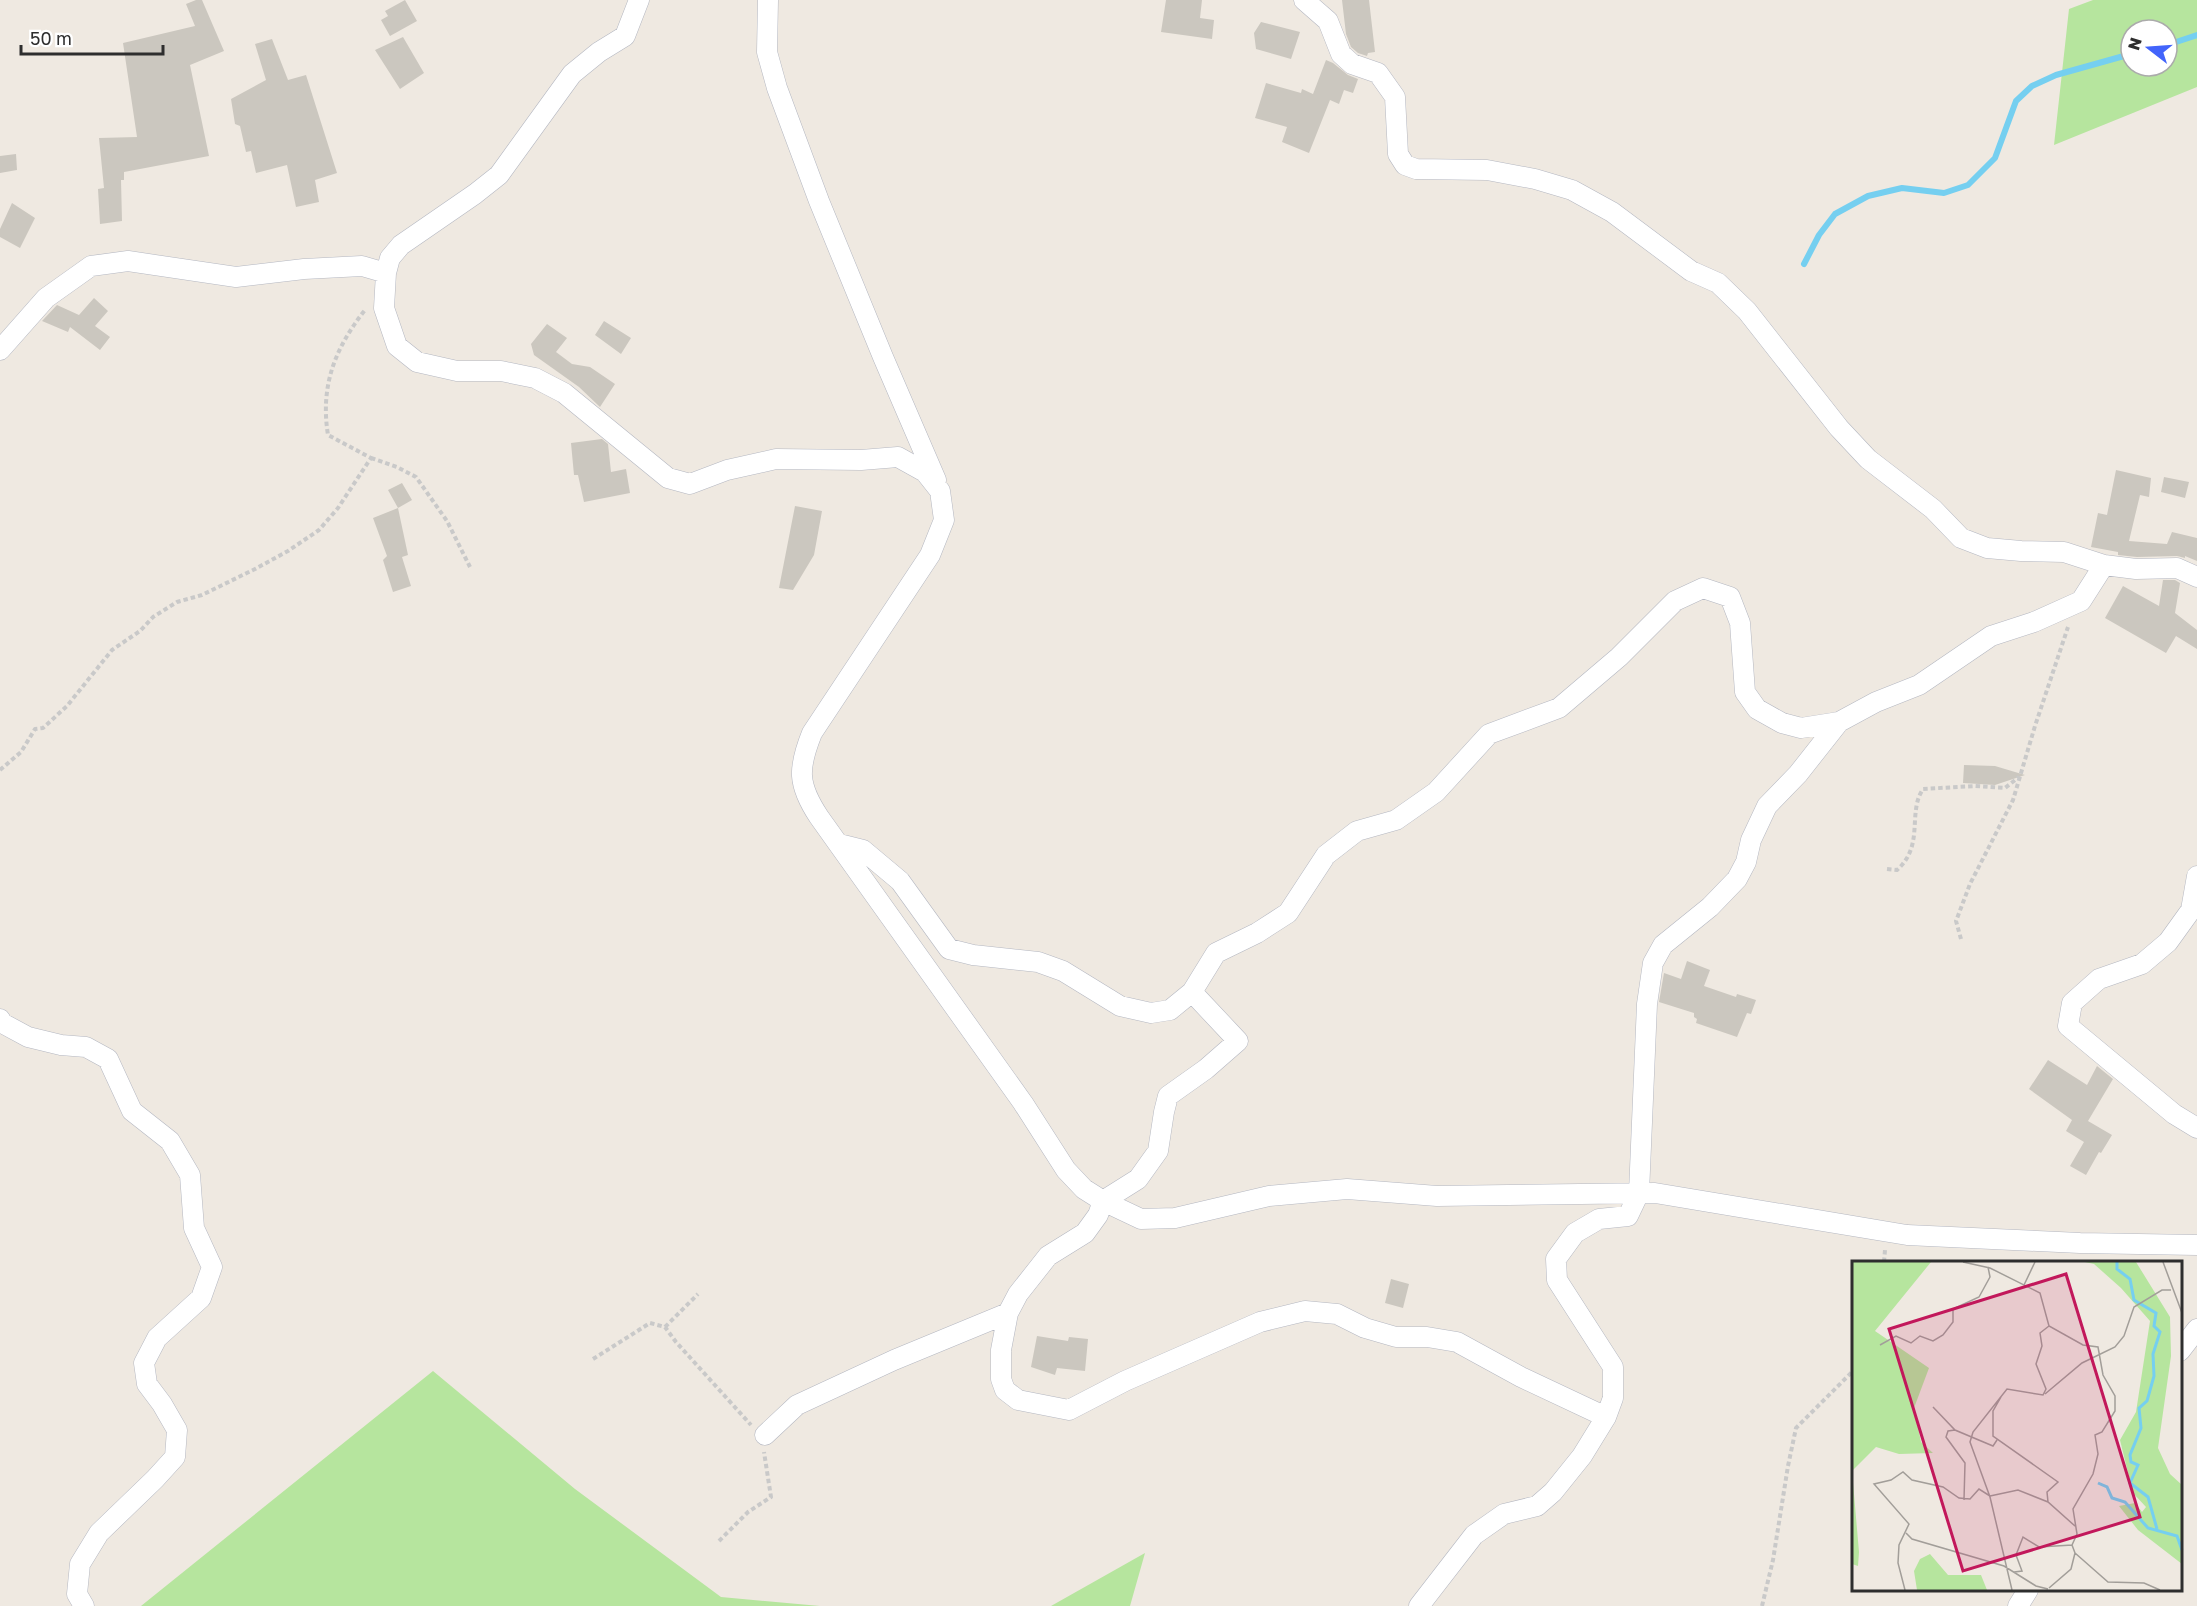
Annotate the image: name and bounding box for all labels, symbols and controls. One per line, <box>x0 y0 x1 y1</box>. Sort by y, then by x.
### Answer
scale bar <box>21 18 164 56</box>
north arrow <box>2119 18 2179 78</box>
text: 50 m <box>30 27 72 49</box>
text: N <box>2123 35 2146 52</box>
inset map <box>1852 1261 2182 1591</box>

